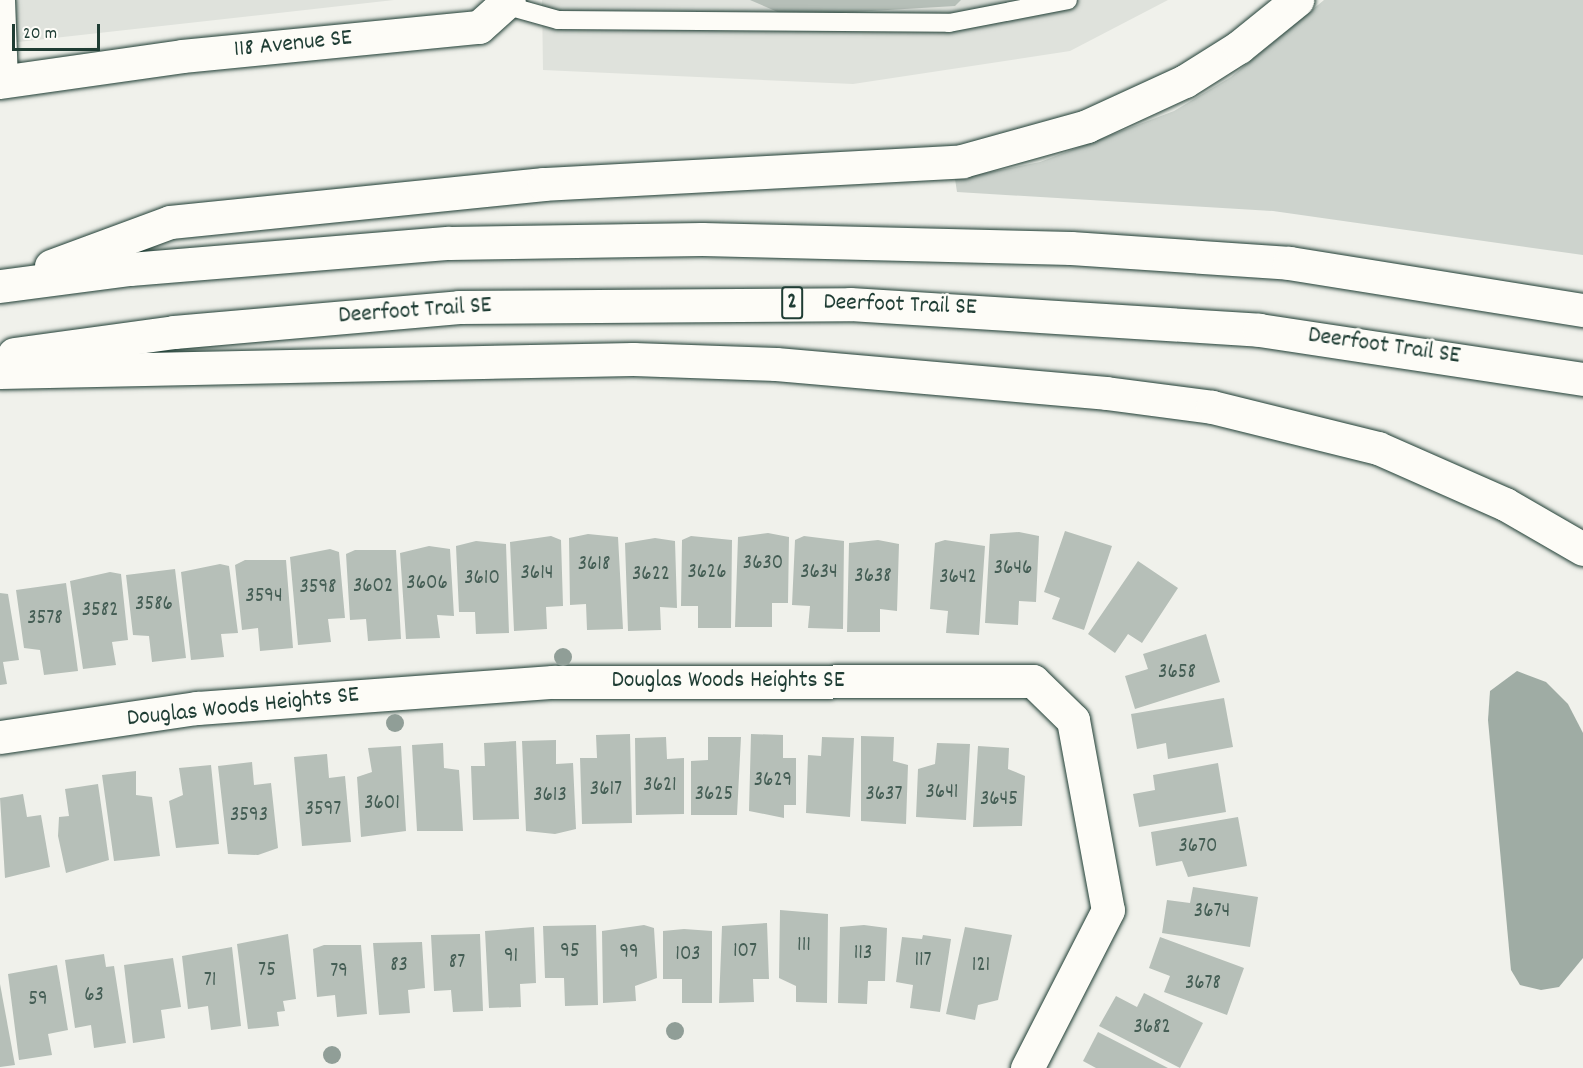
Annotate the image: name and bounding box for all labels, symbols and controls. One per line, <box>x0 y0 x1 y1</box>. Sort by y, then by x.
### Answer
scale bar <box>15 12 104 50</box>
text: 20 m <box>23 22 57 47</box>
street label: 118 Avenue SE <box>233 24 353 66</box>
road number: 2 <box>780 284 804 322</box>
street label: Deerfoot Trail SE <box>823 289 977 323</box>
street label: Deerfoot Trail SE <box>337 292 493 332</box>
street label: Deerfoot Trail SE <box>1306 322 1462 372</box>
house number: 3630 <box>743 551 783 577</box>
house number: 3618 <box>578 552 610 578</box>
house number: 3646 <box>994 556 1032 582</box>
house number: 3626 <box>687 560 727 586</box>
house number: 3634 <box>800 560 838 586</box>
house number: 3614 <box>521 561 553 587</box>
house number: 3622 <box>632 562 670 588</box>
house number: 3638 <box>854 564 892 590</box>
house number: 3642 <box>939 565 977 591</box>
house number: 3610 <box>464 566 500 592</box>
house number: 3606 <box>406 571 448 597</box>
house number: 3602 <box>353 574 393 600</box>
house number: 3598 <box>299 575 337 601</box>
house number: 3594 <box>245 584 283 610</box>
house number: 3586 <box>135 592 173 618</box>
house number: 3582 <box>82 598 118 624</box>
house number: 3578 <box>27 606 63 632</box>
house number: 3658 <box>1158 660 1196 686</box>
street label: Douglas Woods Heights SE <box>611 668 845 696</box>
street label: Douglas Woods Heights SE <box>126 681 360 735</box>
house number: 3629 <box>754 768 792 794</box>
house number: 3621 <box>643 773 677 799</box>
house number: 3617 <box>590 777 622 803</box>
house number: 3641 <box>926 780 958 806</box>
house number: 3625 <box>695 782 733 808</box>
house number: 3637 <box>866 782 902 808</box>
house number: 3613 <box>533 783 567 809</box>
house number: 3645 <box>980 787 1018 813</box>
house number: 3601 <box>364 791 400 817</box>
house number: 3597 <box>305 797 341 823</box>
house number: 3593 <box>230 803 268 829</box>
house number: 3670 <box>1178 834 1218 860</box>
house number: 3674 <box>1194 899 1230 925</box>
house number: 111 <box>797 933 811 959</box>
house number: 95 <box>560 939 580 965</box>
house number: 107 <box>733 939 757 965</box>
house number: 99 <box>619 940 639 966</box>
house number: 113 <box>854 941 872 967</box>
house number: 103 <box>675 942 701 968</box>
house number: 91 <box>504 944 518 970</box>
house number: 117 <box>914 948 932 974</box>
house number: 87 <box>449 950 465 976</box>
house number: 83 <box>390 953 408 979</box>
house number: 121 <box>972 953 990 979</box>
house number: 75 <box>258 958 276 984</box>
house number: 79 <box>330 959 348 985</box>
house number: 71 <box>204 968 216 994</box>
house number: 3678 <box>1185 971 1221 997</box>
house number: 63 <box>84 983 104 1009</box>
house number: 59 <box>28 987 48 1013</box>
house number: 3682 <box>1133 1015 1171 1041</box>

